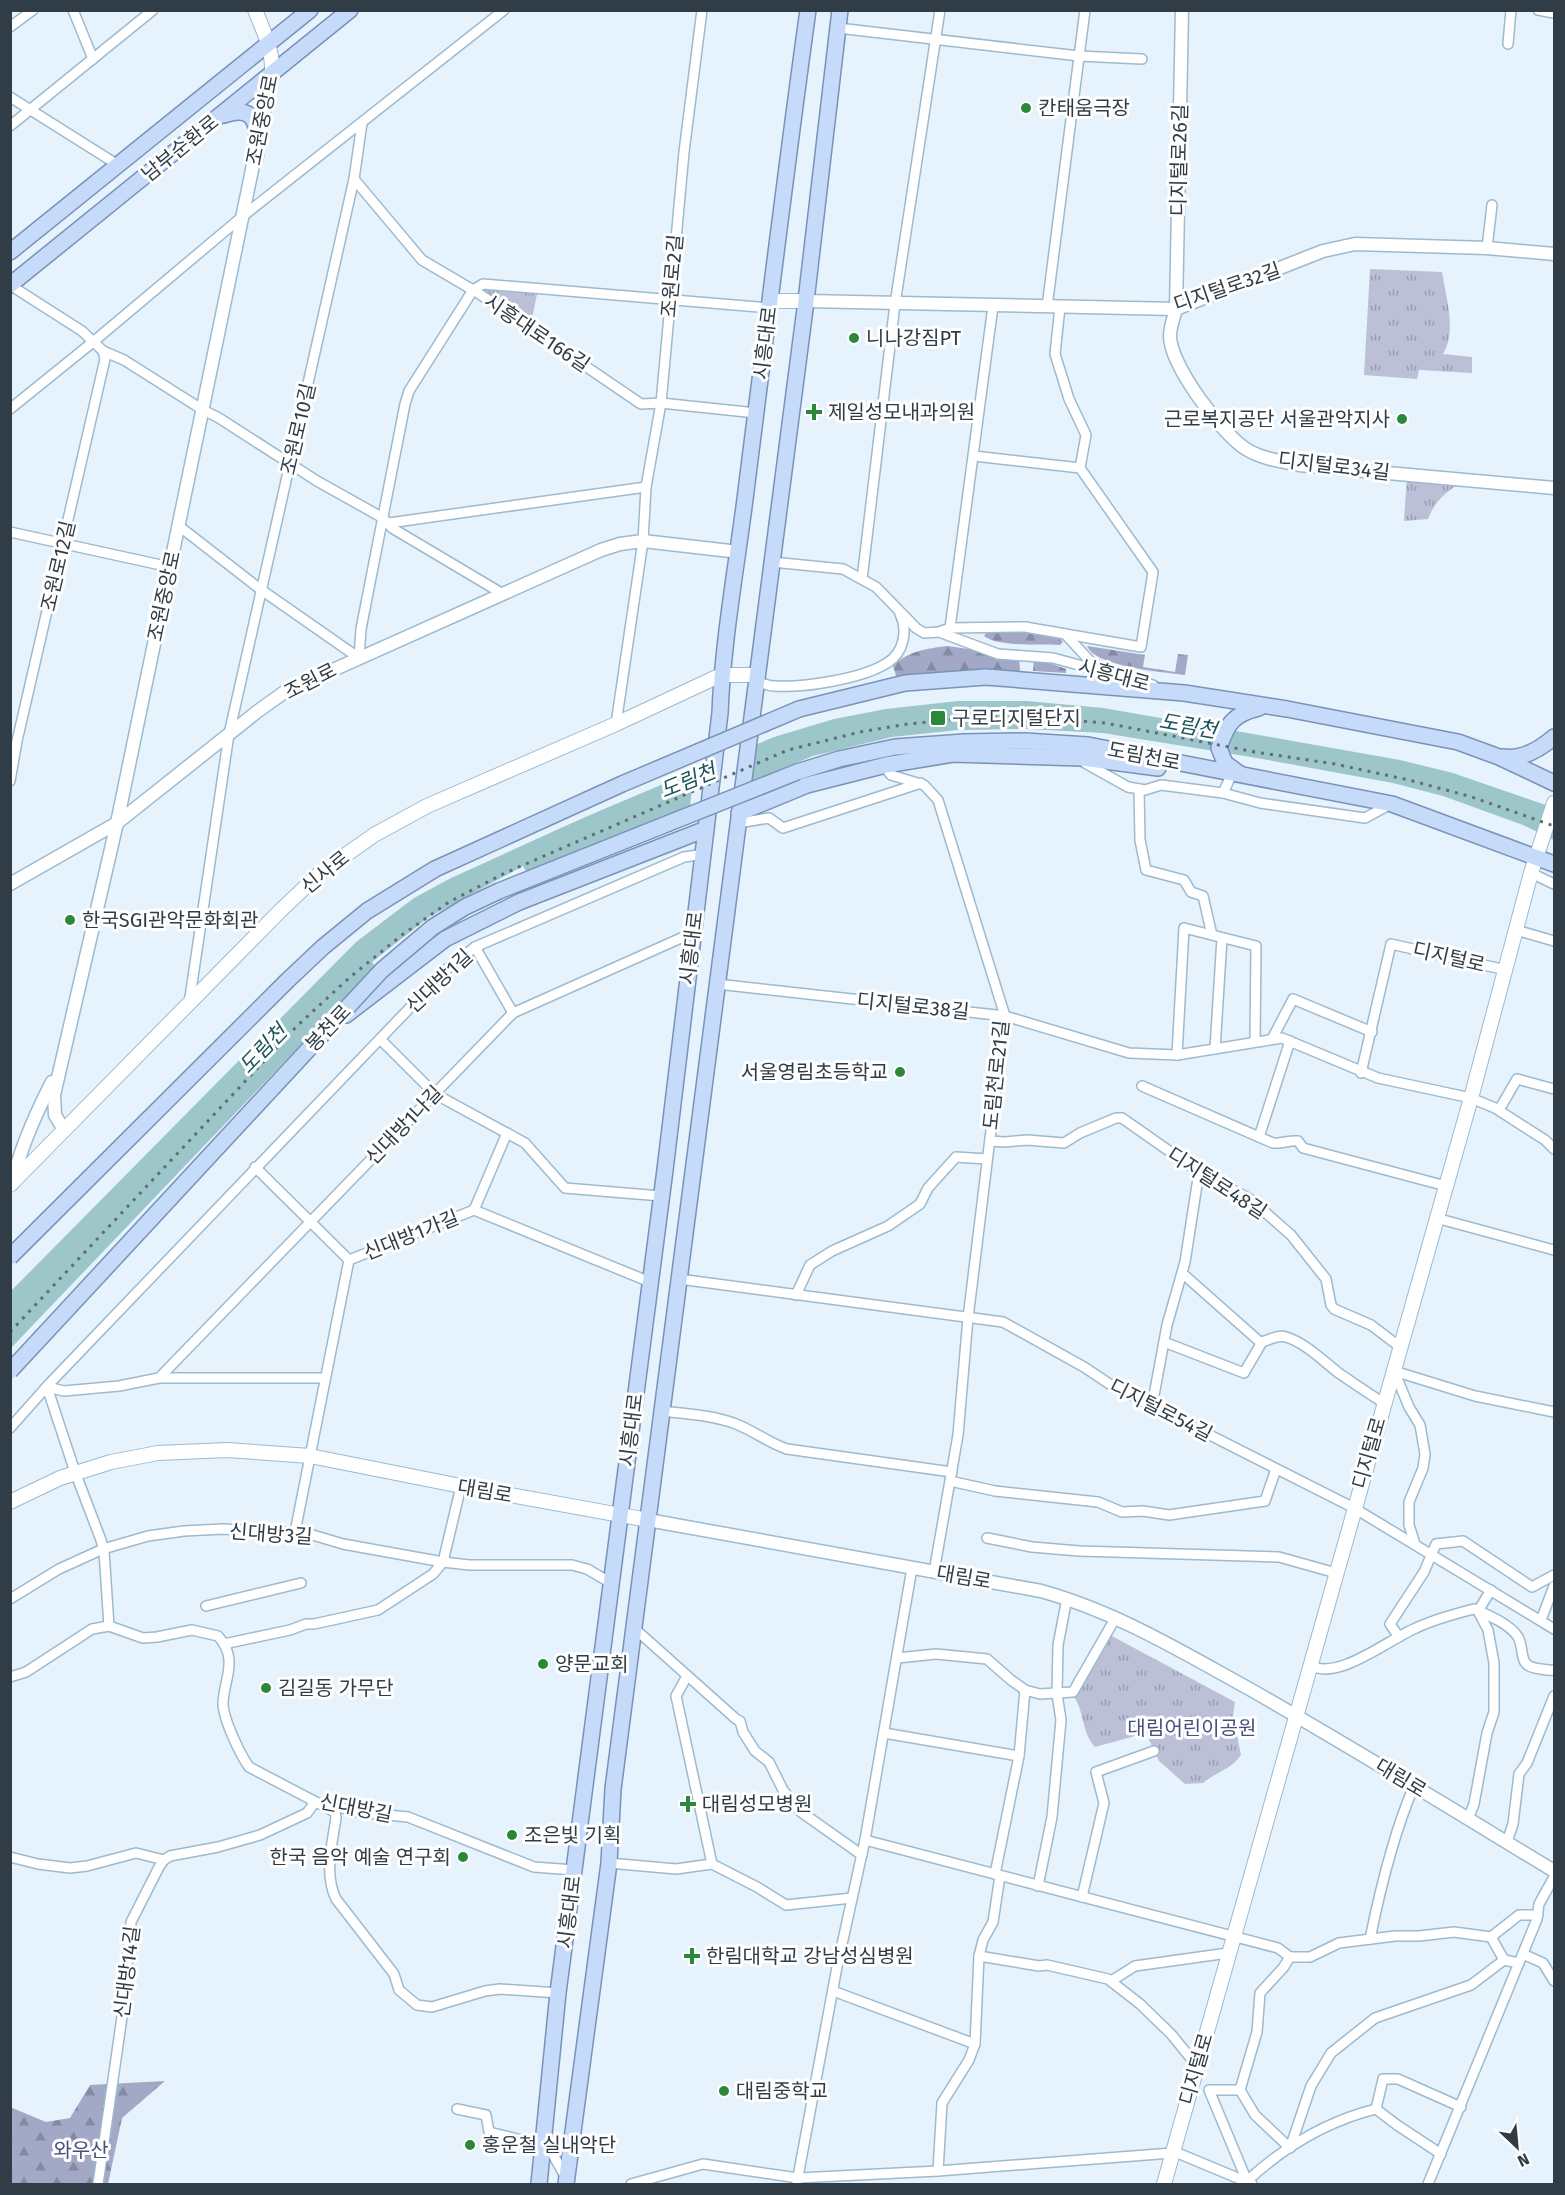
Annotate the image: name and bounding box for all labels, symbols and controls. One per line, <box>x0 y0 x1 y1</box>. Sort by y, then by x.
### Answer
street label: 조원중앙로 <box>241 73 283 167</box>
place label: 칸태움극장 <box>1038 96 1130 120</box>
marker: 칸태움극장 <box>1019 101 1033 115</box>
street label: 디지털로26길 <box>1166 104 1192 216</box>
street label: 남부순환로 <box>137 110 223 186</box>
street label: 조원로2길 <box>656 233 688 319</box>
street label: 디지털로32길 <box>1170 257 1284 317</box>
street label: 시흥대로166길 <box>480 289 594 377</box>
street label: 시흥대로 <box>749 305 781 381</box>
place label: 니나강짐PT <box>866 326 962 350</box>
marker: 니나강짐PT <box>847 331 861 345</box>
street label: 조원로10길 <box>276 381 320 477</box>
place label: 제일성모내과의원 <box>828 400 975 424</box>
marker: 제일성모내과의원 <box>805 403 823 421</box>
place label: 근로복지공단 서울관악지사 <box>1164 407 1390 431</box>
marker: 근로복지공단 서울관악지사 <box>1395 412 1409 426</box>
street label: 디지털로34길 <box>1277 447 1391 485</box>
street label: 조원로12길 <box>36 518 80 614</box>
street label: 조원중앙로 <box>143 549 185 643</box>
street label: 시흥대로 <box>1075 654 1153 696</box>
street label: 조원로 <box>280 658 340 704</box>
place label: 구로디지털단지 <box>952 706 1081 730</box>
water label: 도림천 <box>1157 708 1221 744</box>
marker: 구로디지털단지 <box>929 709 947 727</box>
street label: 도림천로 <box>1106 737 1182 775</box>
water label: 도림천 <box>656 757 722 804</box>
street label: 신사로 <box>296 845 354 899</box>
place label: 한국SGI관악문화회관 <box>82 908 259 932</box>
street label: 시흥대로 <box>675 910 707 986</box>
marker: 한국SGI관악문화회관 <box>63 913 77 927</box>
street label: 디지털로 <box>1410 937 1488 977</box>
street label: 신대방1길 <box>401 944 477 1018</box>
street label: 디지털로38길 <box>856 988 970 1024</box>
street label: 봉천로 <box>300 1000 356 1056</box>
water label: 도림천 <box>234 1017 294 1079</box>
street label: 도림천로21길 <box>978 1019 1014 1131</box>
place label: 서울영림초등학교 <box>741 1060 888 1084</box>
marker: 서울영림초등학교 <box>893 1065 907 1079</box>
street label: 신대방1나길 <box>360 1080 448 1170</box>
street label: 디지털로48길 <box>1163 1142 1271 1224</box>
street label: 신대방1가길 <box>360 1205 462 1265</box>
street label: 디지털로54길 <box>1105 1374 1217 1446</box>
street label: 시흥대로 <box>615 1392 647 1468</box>
street label: 디지털로 <box>1347 1414 1391 1492</box>
street label: 대림로 <box>456 1474 514 1508</box>
street label: 신대방3길 <box>228 1519 314 1549</box>
street label: 대림로 <box>935 1560 993 1594</box>
place label: 양문교회 <box>555 1652 629 1676</box>
marker: 양문교회 <box>536 1657 550 1671</box>
place label: 김길동 가무단 <box>278 1676 394 1700</box>
marker: 김길동 가무단 <box>259 1681 273 1695</box>
park label: 대림어린이공원 <box>1128 1716 1256 1740</box>
street label: 대림로 <box>1371 1753 1431 1803</box>
street label: 신대방길 <box>318 1789 394 1827</box>
place label: 대림성모병원 <box>702 1792 812 1816</box>
marker: 대림성모병원 <box>679 1795 697 1813</box>
place label: 조은빛 기획 <box>524 1823 621 1847</box>
marker: 조은빛 기획 <box>505 1828 519 1842</box>
place label: 한국 음악 예술 연구회 <box>270 1845 451 1869</box>
marker: 한국 음악 예술 연구회 <box>456 1850 470 1864</box>
street label: 시흥대로 <box>553 1874 585 1950</box>
street label: 신대방14길 <box>109 1924 145 2020</box>
place label: 한림대학교 강남성심병원 <box>706 1944 914 1968</box>
marker: 한림대학교 강남성심병원 <box>683 1947 701 1965</box>
street label: 디지털로 <box>1174 2030 1218 2108</box>
place label: 대림중학교 <box>736 2079 828 2103</box>
marker: 대림중학교 <box>717 2084 731 2098</box>
north arrow <box>1487 2117 1547 2177</box>
place label: 홍운철 실내악단 <box>482 2133 616 2157</box>
park label: 와우산 <box>53 2138 109 2162</box>
marker: 홍운철 실내악단 <box>463 2138 477 2152</box>
text: N <box>1514 2149 1532 2171</box>

